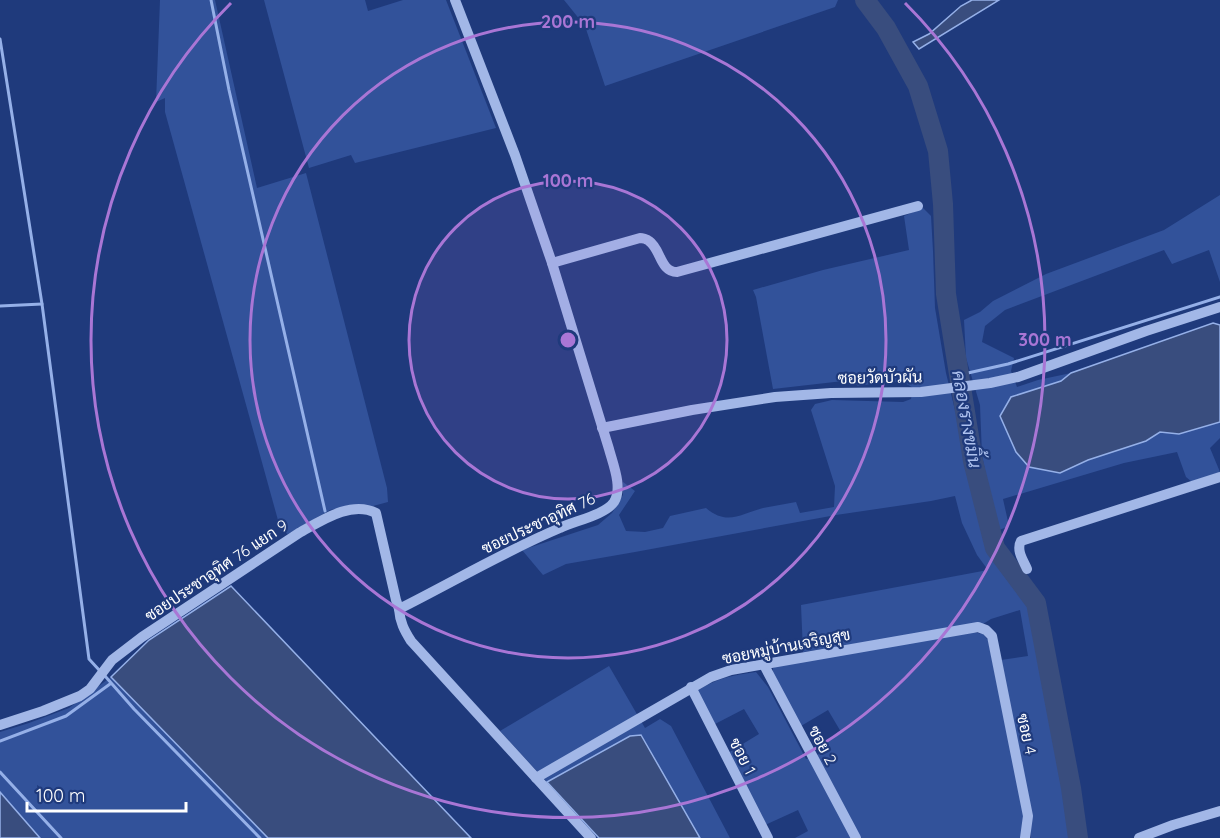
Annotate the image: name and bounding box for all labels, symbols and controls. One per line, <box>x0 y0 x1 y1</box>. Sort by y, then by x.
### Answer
text: 200 m <box>541 10 595 33</box>
text: 100 m <box>543 169 593 192</box>
text: 300 m <box>1018 328 1072 351</box>
centre of rings <box>558 330 578 350</box>
street label: ซอยวัดบัวผัน <box>837 366 923 388</box>
water label: คลองรางขมิ้น <box>947 368 990 470</box>
street label: ซอยประชาอุทิศ 76 <box>478 488 599 560</box>
street label: ซอยประชาอุทิศ 76 แยก 9 <box>141 515 292 627</box>
street label: ซอยหมู่บ้านเจริญสุข <box>720 624 852 670</box>
street label: ซอย 4 <box>1013 712 1041 756</box>
street label: ซอย 2 <box>804 722 842 768</box>
street label: ซอย 1 <box>725 734 761 778</box>
scale bar <box>27 775 186 813</box>
text: 100 m <box>36 784 85 807</box>

